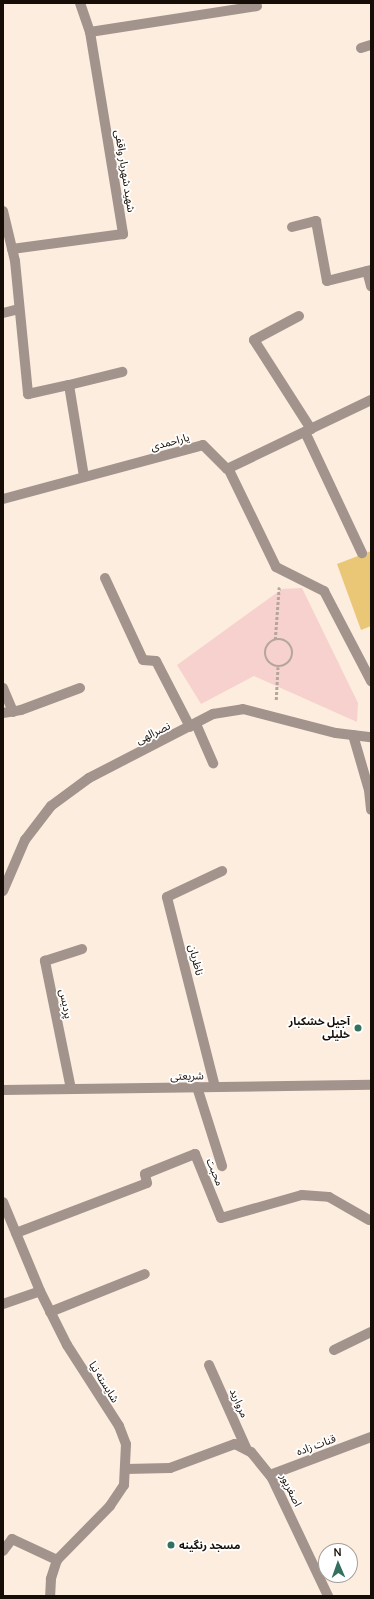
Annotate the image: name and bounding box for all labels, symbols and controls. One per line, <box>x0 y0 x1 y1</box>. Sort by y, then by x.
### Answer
street label: شهید شهریار واقفی <box>112 129 138 213</box>
street label: یاراحمدی <box>149 430 191 454</box>
street label: نصرالهی <box>134 719 172 747</box>
street label: ناظریان <box>186 943 206 977</box>
street label: پردیس <box>57 988 75 1020</box>
place label: آجیل خشکبار خلیلی <box>289 1015 350 1041</box>
marker: آجیل خشکبار خلیلی <box>353 1023 363 1033</box>
street label: شریعتی <box>170 1069 204 1083</box>
street label: محبت <box>204 1156 226 1188</box>
street label: شایسته نیا <box>86 1359 122 1405</box>
street label: مروارید <box>227 1386 251 1420</box>
street label: قنات زاده <box>294 1432 338 1458</box>
street label: اصغرپور <box>277 1471 305 1509</box>
place label: مسجد رنگینه <box>179 1538 240 1552</box>
marker: مسجد رنگینه <box>166 1540 176 1550</box>
north arrow <box>318 1543 358 1583</box>
text: N <box>333 1544 342 1559</box>

